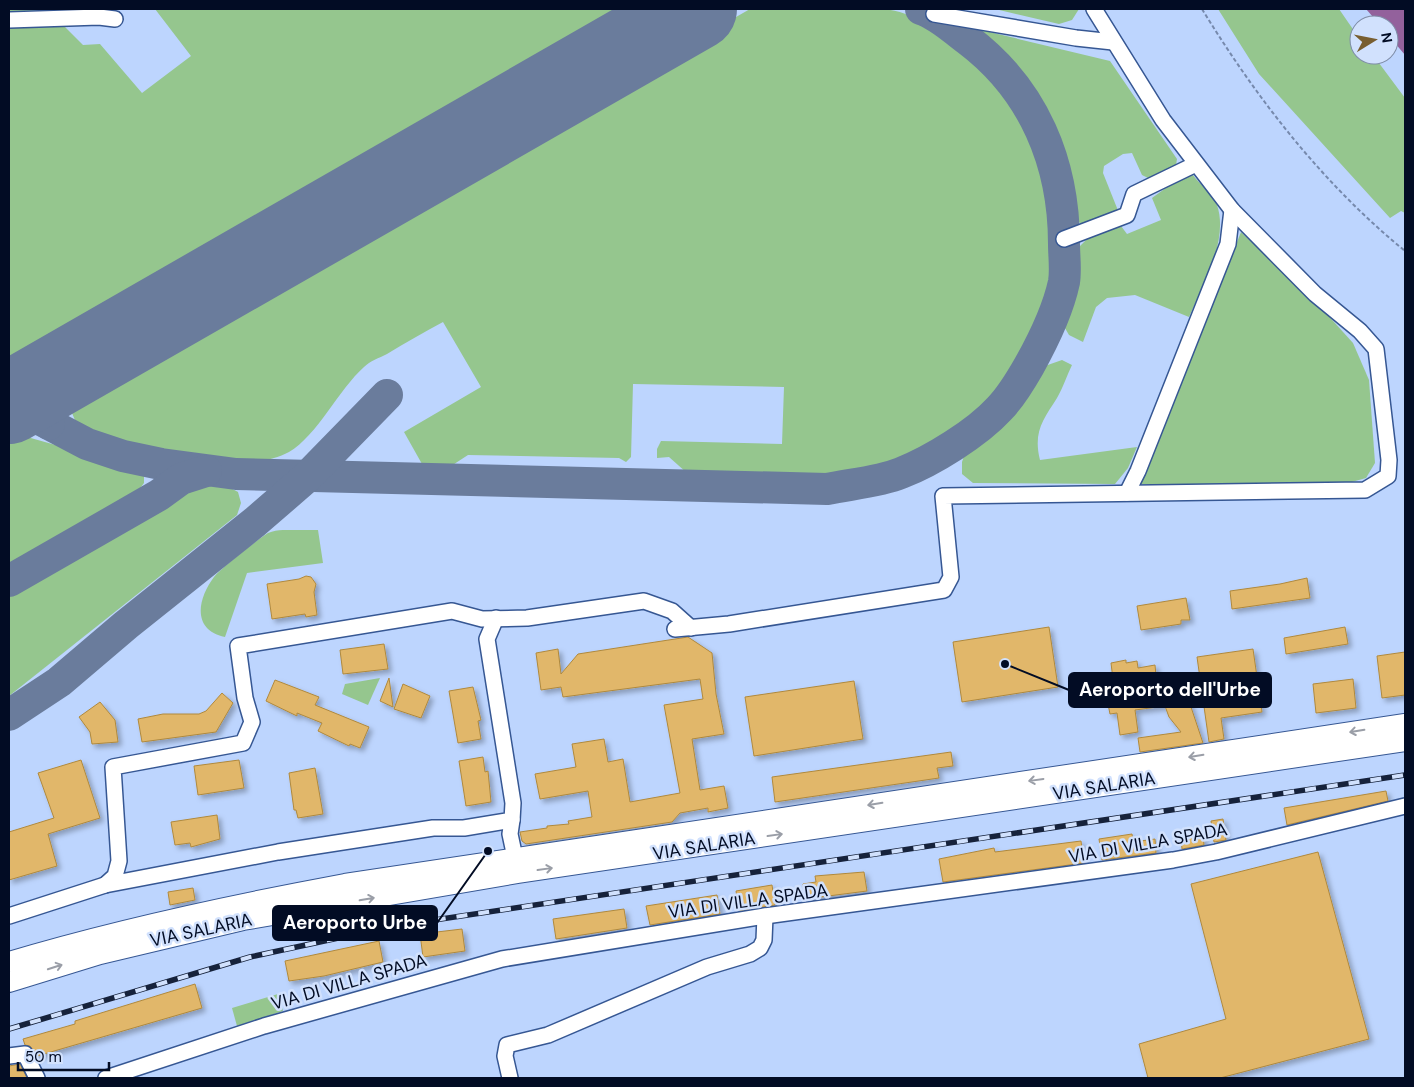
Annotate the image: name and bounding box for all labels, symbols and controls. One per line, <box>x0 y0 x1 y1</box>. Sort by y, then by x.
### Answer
north arrow <box>1349 15 1399 65</box>
text: N <box>1377 31 1397 44</box>
callout: Aeroporto dell'Urbe <box>1069 673 1271 707</box>
text: Aeroporto dell'Urbe <box>1079 677 1261 702</box>
one-way arrow <box>1349 726 1365 736</box>
one-way arrow <box>1189 751 1205 761</box>
street label: VIA SALARIA <box>1051 766 1157 806</box>
one-way arrow <box>1028 775 1044 785</box>
one-way arrow <box>867 799 883 809</box>
street label: VIA DI VILLA SPADA <box>1067 817 1229 869</box>
street label: VIA SALARIA <box>651 826 757 866</box>
one-way arrow <box>767 830 783 840</box>
one-way arrow <box>537 864 553 874</box>
street label: VIA DI VILLA SPADA <box>667 878 829 924</box>
one-way arrow <box>359 893 375 903</box>
callout: Aeroporto Urbe <box>273 906 437 940</box>
street label: VIA SALARIA <box>148 907 254 953</box>
text: Aeroporto Urbe <box>283 910 427 935</box>
street label: VIA DI VILLA SPADA <box>268 948 430 1016</box>
one-way arrow <box>47 962 63 972</box>
scale bar <box>18 1040 109 1072</box>
text: 50 m <box>25 1047 62 1067</box>

